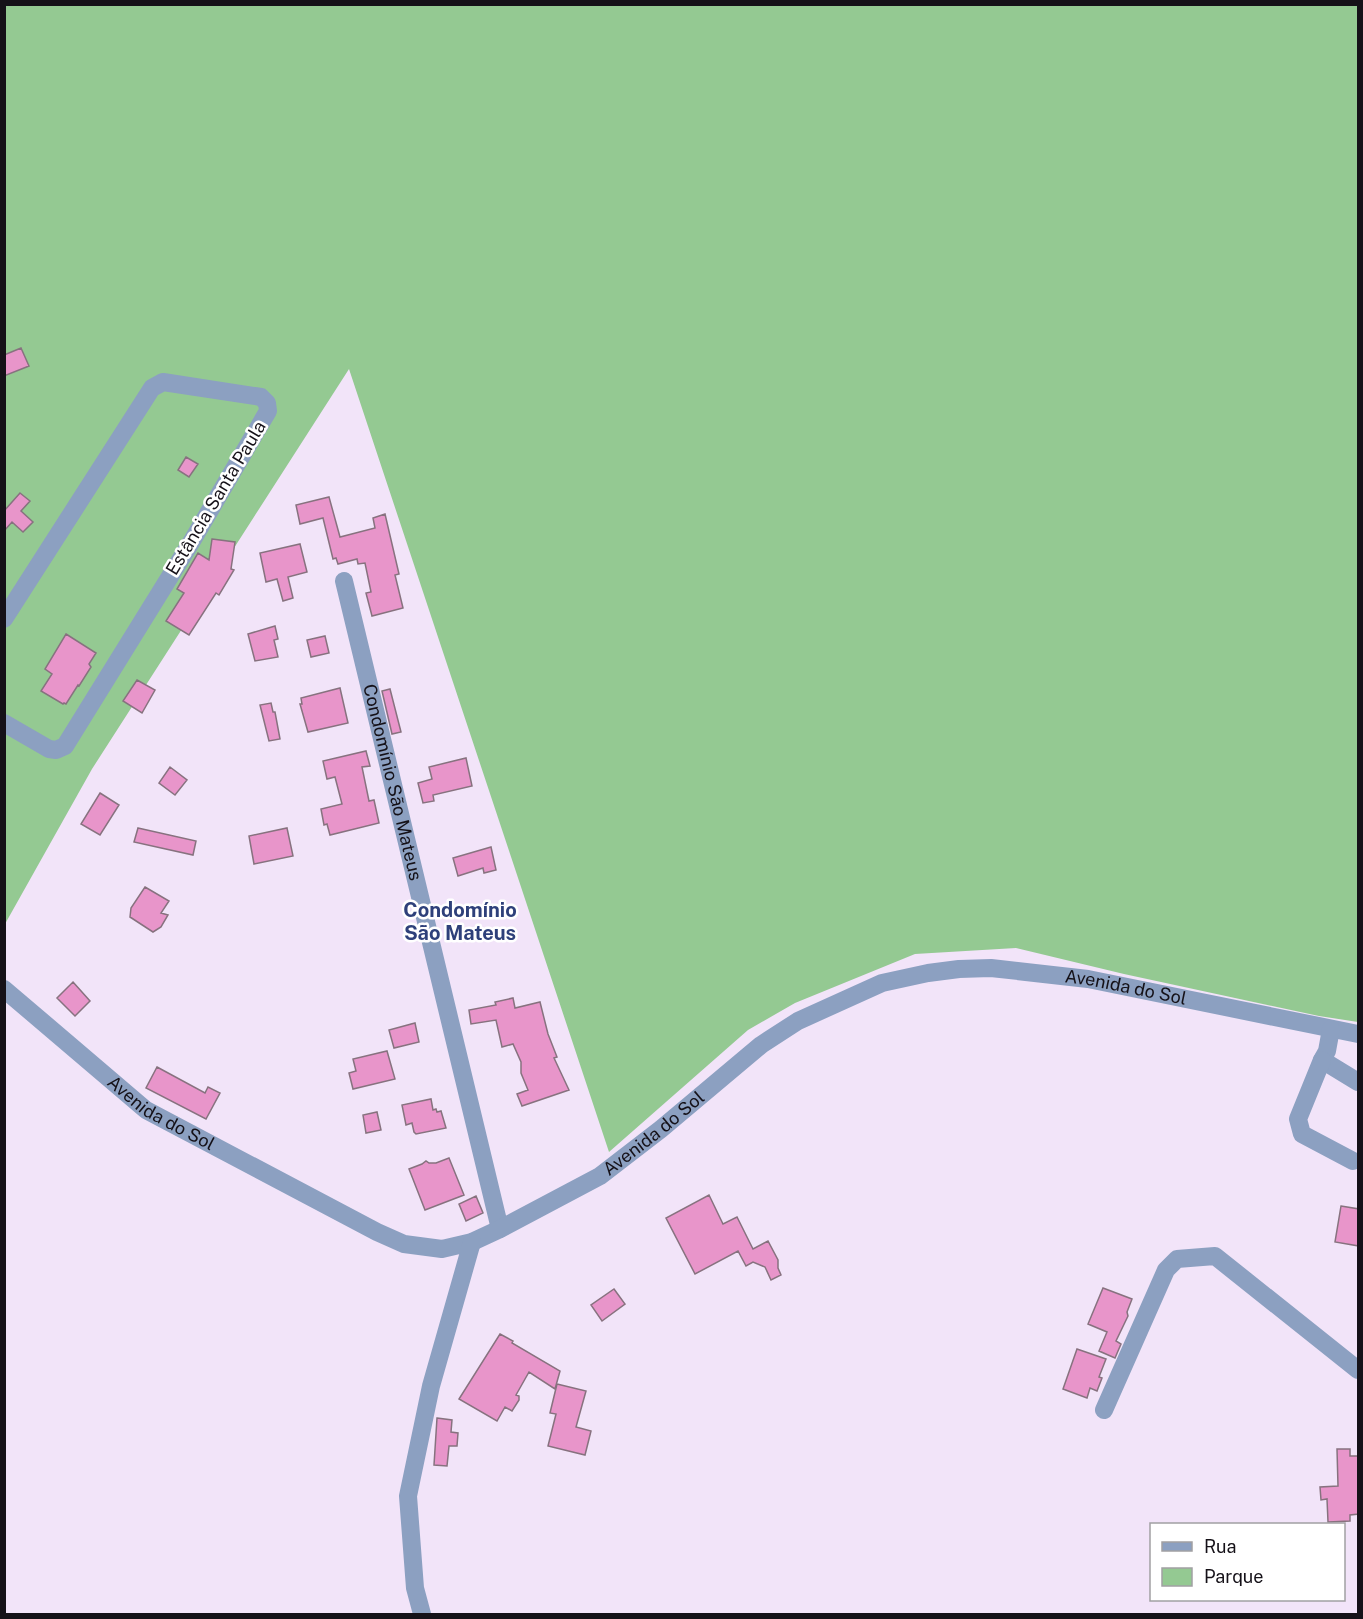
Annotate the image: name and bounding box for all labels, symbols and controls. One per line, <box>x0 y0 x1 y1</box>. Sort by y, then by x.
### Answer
street label: Estância Santa Paula <box>161 417 270 579</box>
street label: Condomínio São Mateus <box>359 682 427 883</box>
district label: Condomínio São Mateus <box>403 898 517 945</box>
street label: Avenida do Sol <box>1064 965 1188 1009</box>
street label: Avenida do Sol <box>104 1071 218 1154</box>
street label: Avenida do Sol <box>599 1086 708 1180</box>
legend <box>1150 1523 1345 1601</box>
text: Rua <box>1204 1536 1236 1557</box>
text: Parque <box>1204 1566 1264 1587</box>

